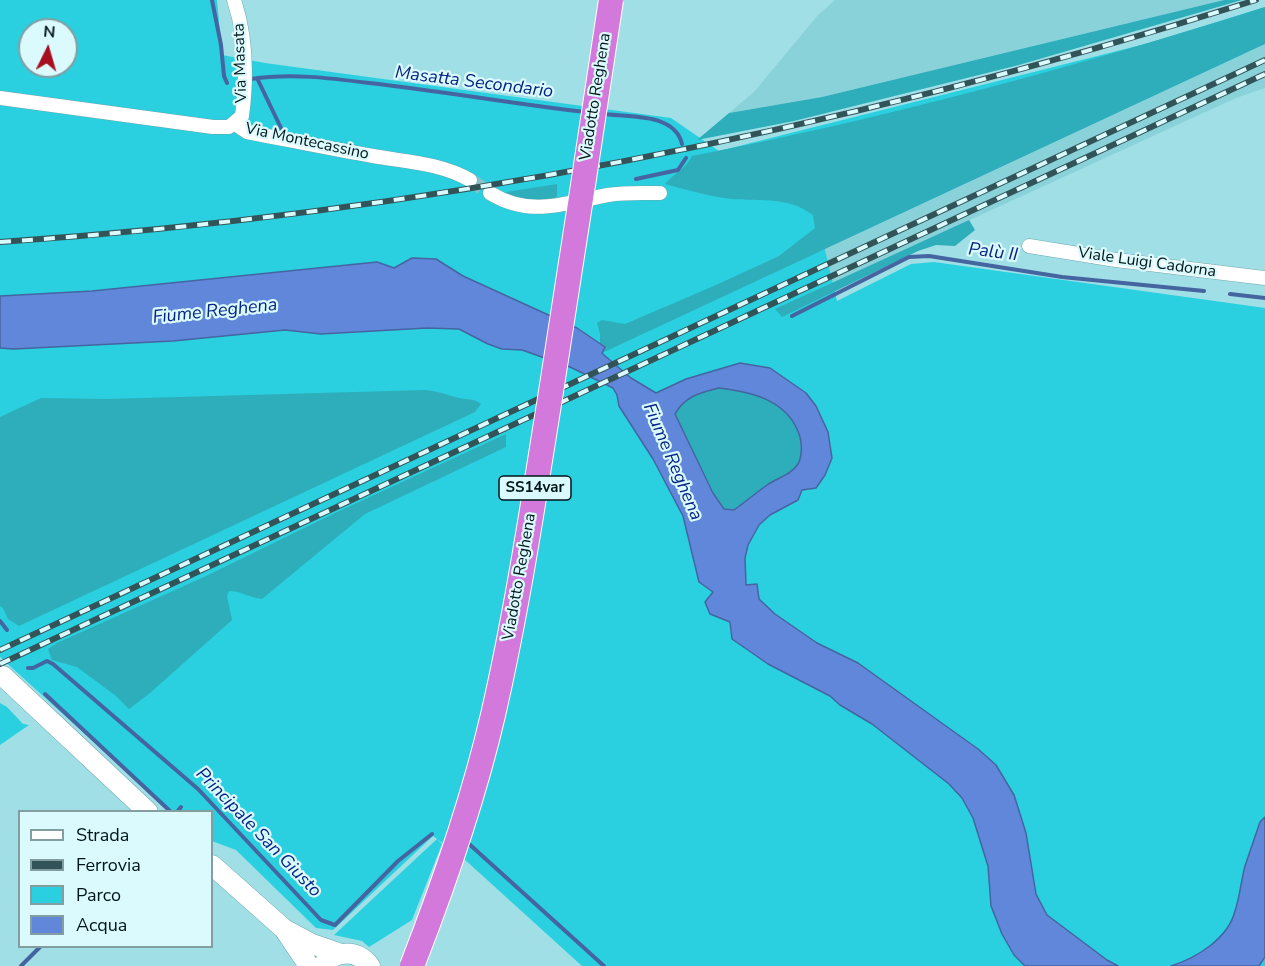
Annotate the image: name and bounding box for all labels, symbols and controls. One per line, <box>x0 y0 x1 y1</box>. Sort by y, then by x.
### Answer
north arrow <box>18 18 78 78</box>
text: N <box>42 21 56 44</box>
street label: Via Masata <box>230 23 252 103</box>
street label: Viadotto Reghena <box>576 32 616 162</box>
water label: Masatta Secondario <box>394 63 554 103</box>
street label: Via Montecassino <box>243 120 371 164</box>
water label: Palù II <box>967 239 1019 267</box>
street label: Viale Luigi Cadorna <box>1077 244 1217 282</box>
water label: Fiume Reghena <box>152 295 278 329</box>
water label: Fiume Reghena <box>638 400 706 524</box>
road number: SS14var <box>499 476 571 500</box>
street label: Viadotto Reghena <box>499 512 541 642</box>
water label: Principale San Giusto <box>191 764 325 902</box>
legend <box>18 810 213 948</box>
text: Strada <box>76 823 129 847</box>
text: Ferrovia <box>76 853 141 877</box>
text: Parco <box>76 883 121 907</box>
text: Acqua <box>76 913 127 937</box>

